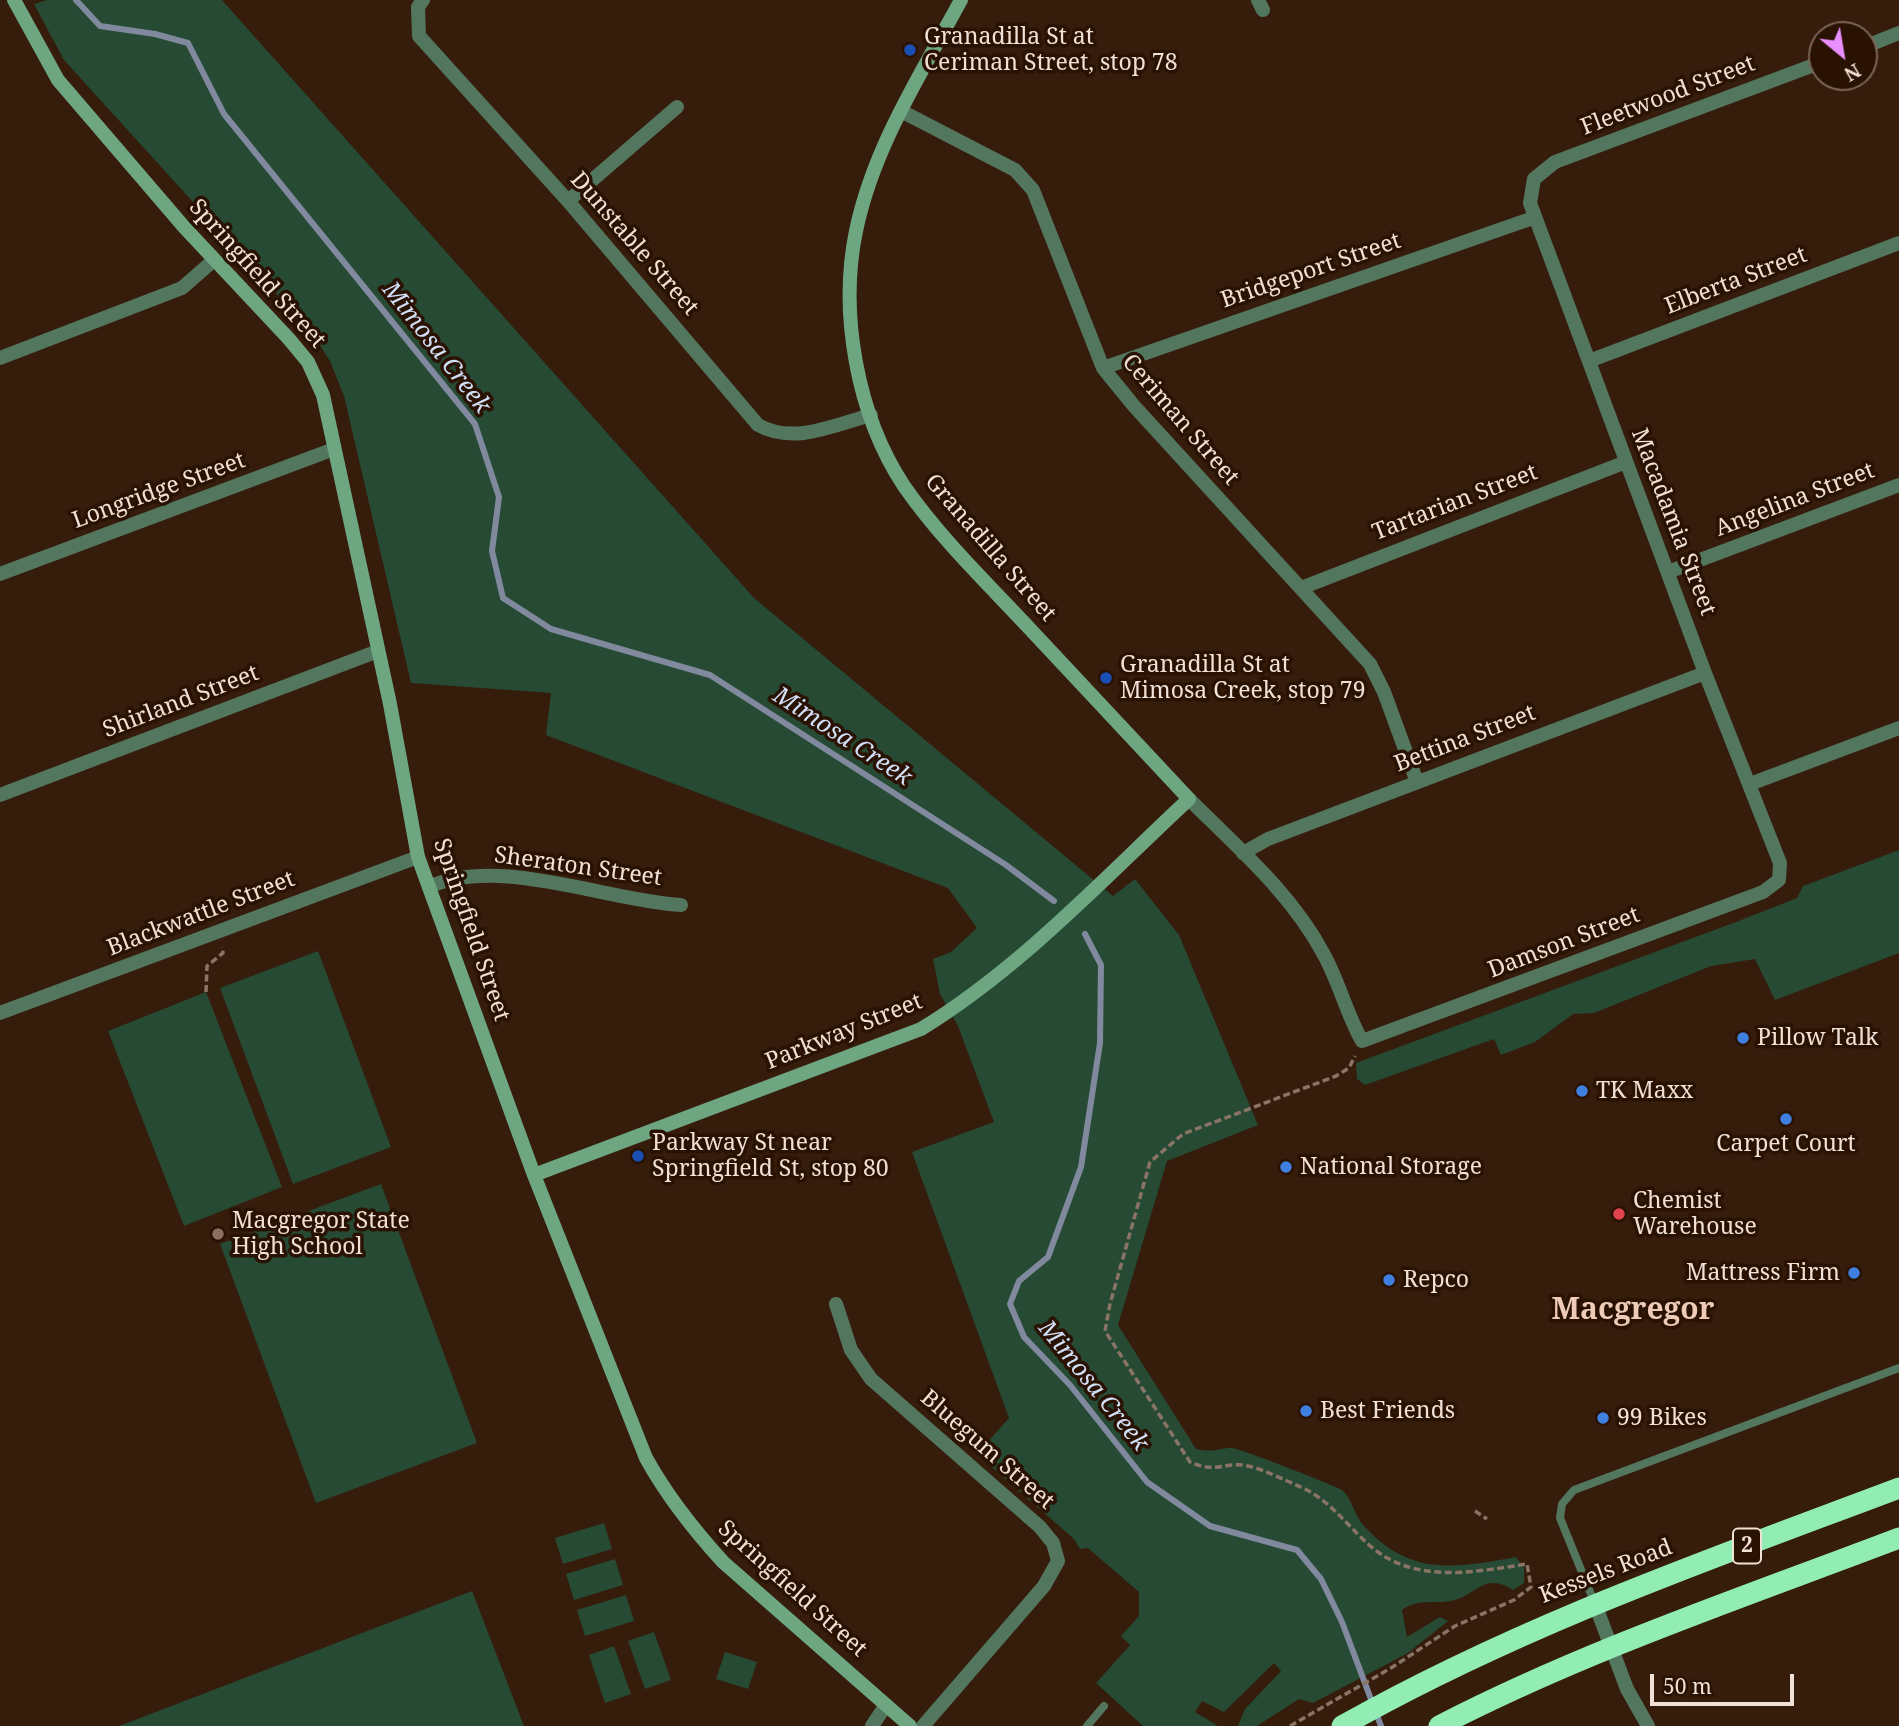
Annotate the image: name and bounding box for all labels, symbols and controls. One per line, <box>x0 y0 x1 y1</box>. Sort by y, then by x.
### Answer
north arrow <box>1808 21 1878 91</box>
place label: Granadilla St at Ceriman Street, stop 78 <box>924 23 1178 77</box>
marker: Granadilla St at Ceriman Street, stop 78 <box>902 42 918 58</box>
street label: Fleetwood Street <box>1577 50 1759 142</box>
text: N <box>1840 57 1865 87</box>
street label: Dunstable Street <box>564 167 704 321</box>
street label: Springfield Street <box>183 194 331 354</box>
street label: Bridgeport Street <box>1217 227 1405 315</box>
street label: Elberta Street <box>1661 241 1811 321</box>
water label: Mimosa Creek <box>376 276 496 420</box>
street label: Ceriman Street <box>1116 349 1244 491</box>
street label: Macadamia Street <box>1625 425 1721 619</box>
street label: Longridge Street <box>69 447 249 535</box>
street label: Angelina Street <box>1712 457 1878 543</box>
street label: Tartarian Street <box>1369 459 1541 547</box>
street label: Granadilla Street <box>918 469 1062 627</box>
place label: Granadilla St at Mimosa Creek, stop 79 <box>1120 651 1366 705</box>
street label: Shirland Street <box>99 660 263 744</box>
marker: Granadilla St at Mimosa Creek, stop 79 <box>1098 670 1114 686</box>
water label: Mimosa Creek <box>767 681 917 793</box>
street label: Bettina Street <box>1391 699 1539 779</box>
street label: Springfield Street <box>427 835 515 1025</box>
street label: Sheraton Street <box>492 842 664 892</box>
street label: Blackwattle Street <box>103 866 299 962</box>
street label: Damson Street <box>1484 901 1644 985</box>
street label: Parkway Street <box>762 988 926 1076</box>
place label: Pillow Talk <box>1757 1024 1879 1052</box>
marker: Pillow Talk <box>1735 1030 1751 1046</box>
place label: TK Maxx <box>1596 1077 1693 1105</box>
marker: TK Maxx <box>1574 1083 1590 1099</box>
marker: Carpet Court <box>1778 1111 1794 1127</box>
place label: Parkway St near Springfield St, stop 80 <box>652 1129 889 1183</box>
place label: Carpet Court <box>1716 1130 1856 1158</box>
marker: Parkway St near Springfield St, stop 80 <box>630 1148 646 1164</box>
place label: National Storage <box>1300 1153 1482 1181</box>
marker: National Storage <box>1278 1159 1294 1175</box>
place label: Chemist Warehouse <box>1633 1187 1757 1241</box>
marker: Chemist Warehouse <box>1611 1206 1627 1222</box>
place label: Macgregor State High School <box>232 1207 410 1261</box>
marker: Macgregor State High School <box>210 1226 226 1242</box>
place label: Mattress Firm <box>1686 1259 1840 1287</box>
marker: Mattress Firm <box>1846 1265 1862 1281</box>
place label: Repco <box>1403 1266 1469 1294</box>
marker: Repco <box>1381 1272 1397 1288</box>
district label: Macgregor <box>1552 1292 1714 1328</box>
water label: Mimosa Creek <box>1032 1315 1154 1457</box>
street label: Bluegum Street <box>915 1385 1059 1515</box>
place label: Best Friends <box>1320 1397 1455 1425</box>
marker: Best Friends <box>1298 1403 1314 1419</box>
place label: 99 Bikes <box>1617 1404 1707 1432</box>
marker: 99 Bikes <box>1595 1410 1611 1426</box>
street label: Springfield Street <box>712 1515 872 1663</box>
road number: 2 <box>1733 1528 1761 1564</box>
street label: Kessels Road <box>1536 1534 1676 1610</box>
scale bar <box>1654 1660 1798 1704</box>
text: 50 m <box>1663 1672 1712 1700</box>

